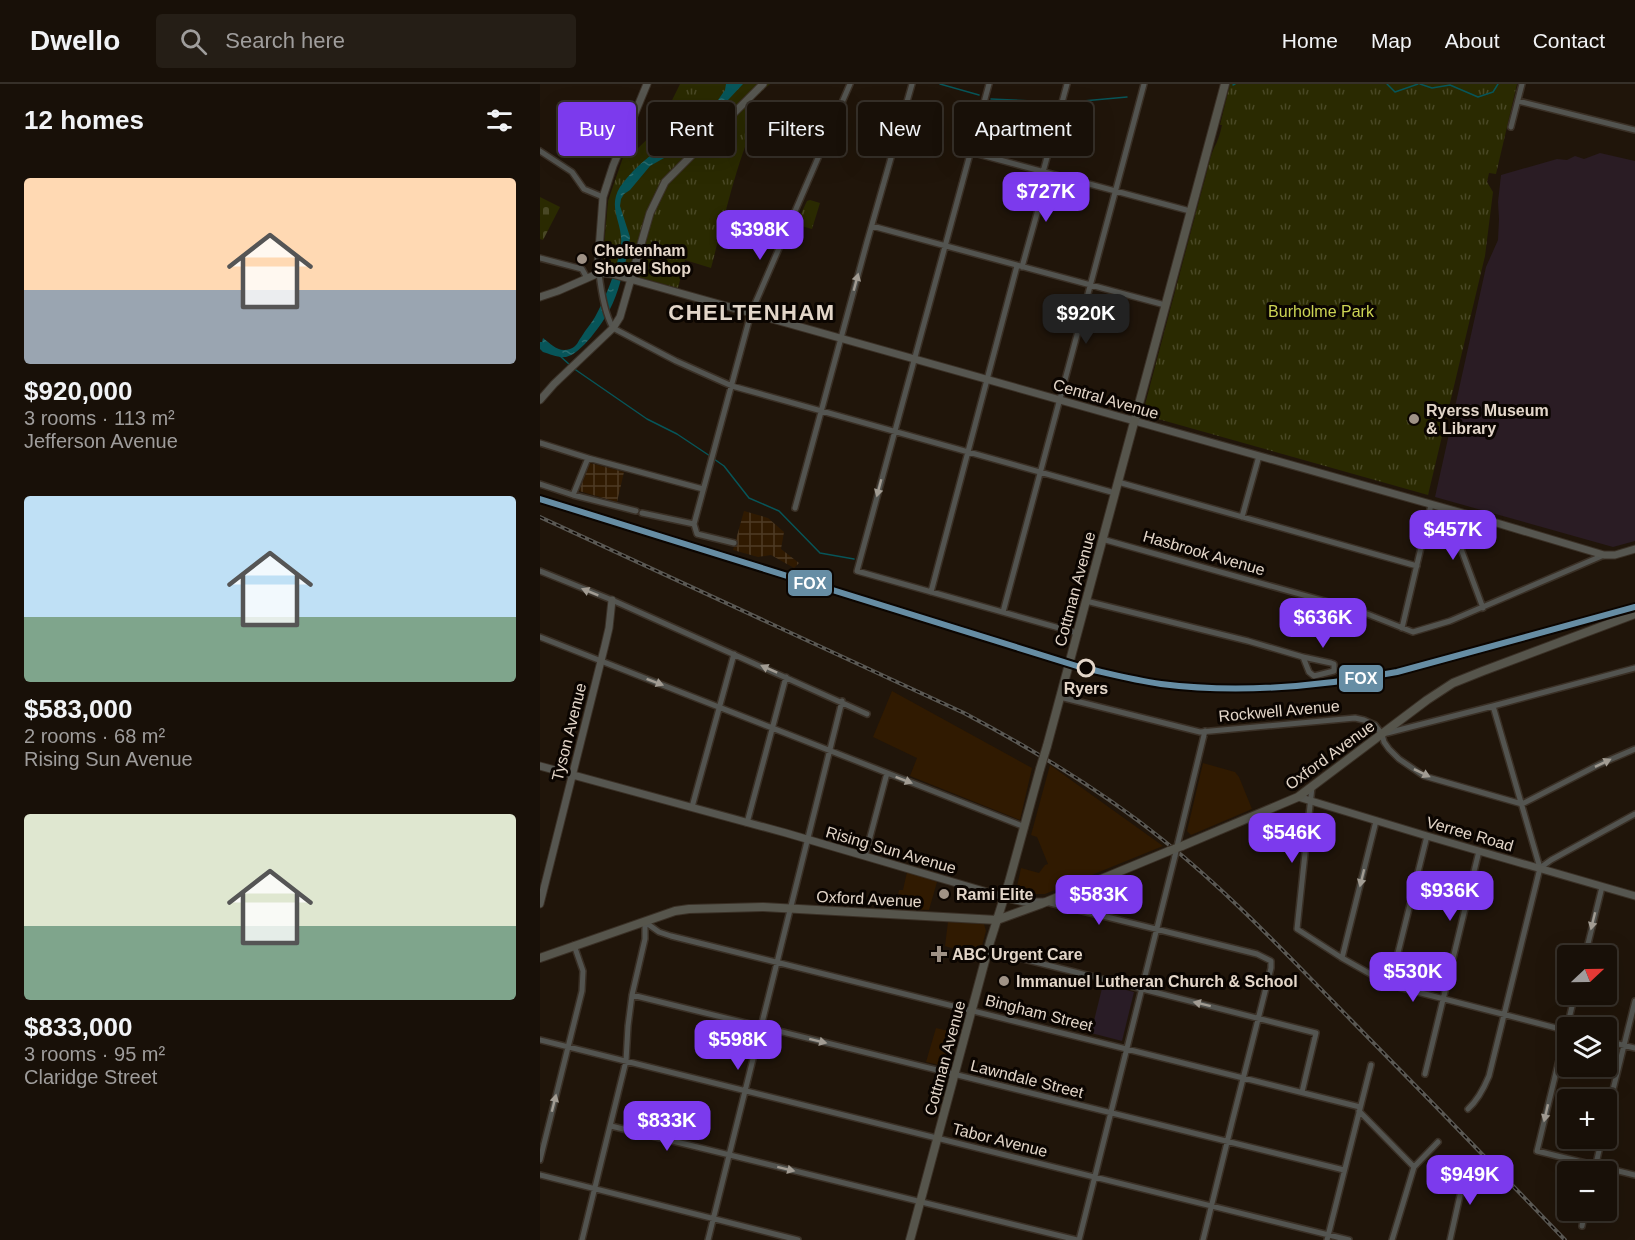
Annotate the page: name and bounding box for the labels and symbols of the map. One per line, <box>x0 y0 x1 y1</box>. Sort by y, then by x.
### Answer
pin: $727K <box>1004 172 1088 223</box>
pin: $398K <box>718 210 802 261</box>
place label: Cheltenham Shovel Shop <box>594 242 691 277</box>
marker: Cheltenham Shovel Shop <box>575 252 589 266</box>
one-way arrow <box>852 273 861 291</box>
pin: $920K <box>1044 294 1128 345</box>
district label: CHELTENHAM <box>668 300 836 325</box>
park label: Burholme Park <box>1268 303 1375 320</box>
street label: Central Avenue <box>1051 376 1161 422</box>
place label: Ryerss Museum & Library <box>1426 402 1549 437</box>
marker: Ryerss Museum & Library <box>1407 412 1421 426</box>
one-way arrow <box>874 479 884 497</box>
pin: $457K <box>1411 510 1495 561</box>
street label: Hasbrook Avenue <box>1141 527 1267 579</box>
street label: Cottman Avenue <box>1052 530 1099 648</box>
line badge: FOX <box>787 569 833 597</box>
text: FOX <box>794 575 827 592</box>
one-way arrow <box>581 586 599 596</box>
pin: $636K <box>1281 598 1365 649</box>
marker: Ryers <box>1077 659 1095 677</box>
one-way arrow <box>759 664 777 674</box>
line badge: FOX <box>1338 664 1384 693</box>
text: FOX <box>1345 670 1378 687</box>
one-way arrow <box>647 678 665 688</box>
place label: Ryers <box>1064 680 1108 697</box>
street label: Tyson Avenue <box>549 681 589 783</box>
street label: Rockwell Avenue <box>1218 697 1340 725</box>
street label: Oxford Avenue <box>1282 717 1378 793</box>
one-way arrow <box>1594 759 1611 768</box>
one-way arrow <box>1414 769 1431 778</box>
one-way arrow <box>895 775 913 785</box>
pin: $546K <box>1250 813 1334 864</box>
street label: Verree Road <box>1424 813 1516 855</box>
street label: Rising Sun Avenue <box>824 823 958 877</box>
one-way arrow <box>1356 868 1366 887</box>
pin: $936K <box>1408 871 1492 922</box>
pin: $583K <box>1057 875 1141 926</box>
place label: Rami Elite <box>956 886 1033 903</box>
marker: Rami Elite <box>937 887 951 901</box>
street label: Oxford Avenue <box>816 888 922 910</box>
one-way arrow <box>1588 912 1598 930</box>
marker: ABC Urgent Care <box>930 945 948 963</box>
north arrow <box>1557 945 1617 1005</box>
place label: ABC Urgent Care <box>952 946 1083 963</box>
pin: $530K <box>1371 952 1455 1003</box>
place label: Immanuel Lutheran Church & School <box>1016 973 1298 990</box>
marker: Immanuel Lutheran Church & School <box>997 974 1011 988</box>
street label: Bingham Street <box>983 991 1095 1035</box>
one-way arrow <box>1193 998 1211 1008</box>
street label: Cottman Avenue <box>922 999 969 1117</box>
pin: $598K <box>696 1020 780 1071</box>
one-way arrow <box>809 1036 827 1046</box>
street label: Lawndale Street <box>969 1057 1086 1101</box>
one-way arrow <box>550 1094 560 1112</box>
pin: $833K <box>625 1101 709 1152</box>
one-way arrow <box>1541 1103 1551 1122</box>
street label: Tabor Avenue <box>951 1120 1049 1160</box>
pin: $949K <box>1428 1155 1512 1206</box>
one-way arrow <box>777 1164 795 1174</box>

